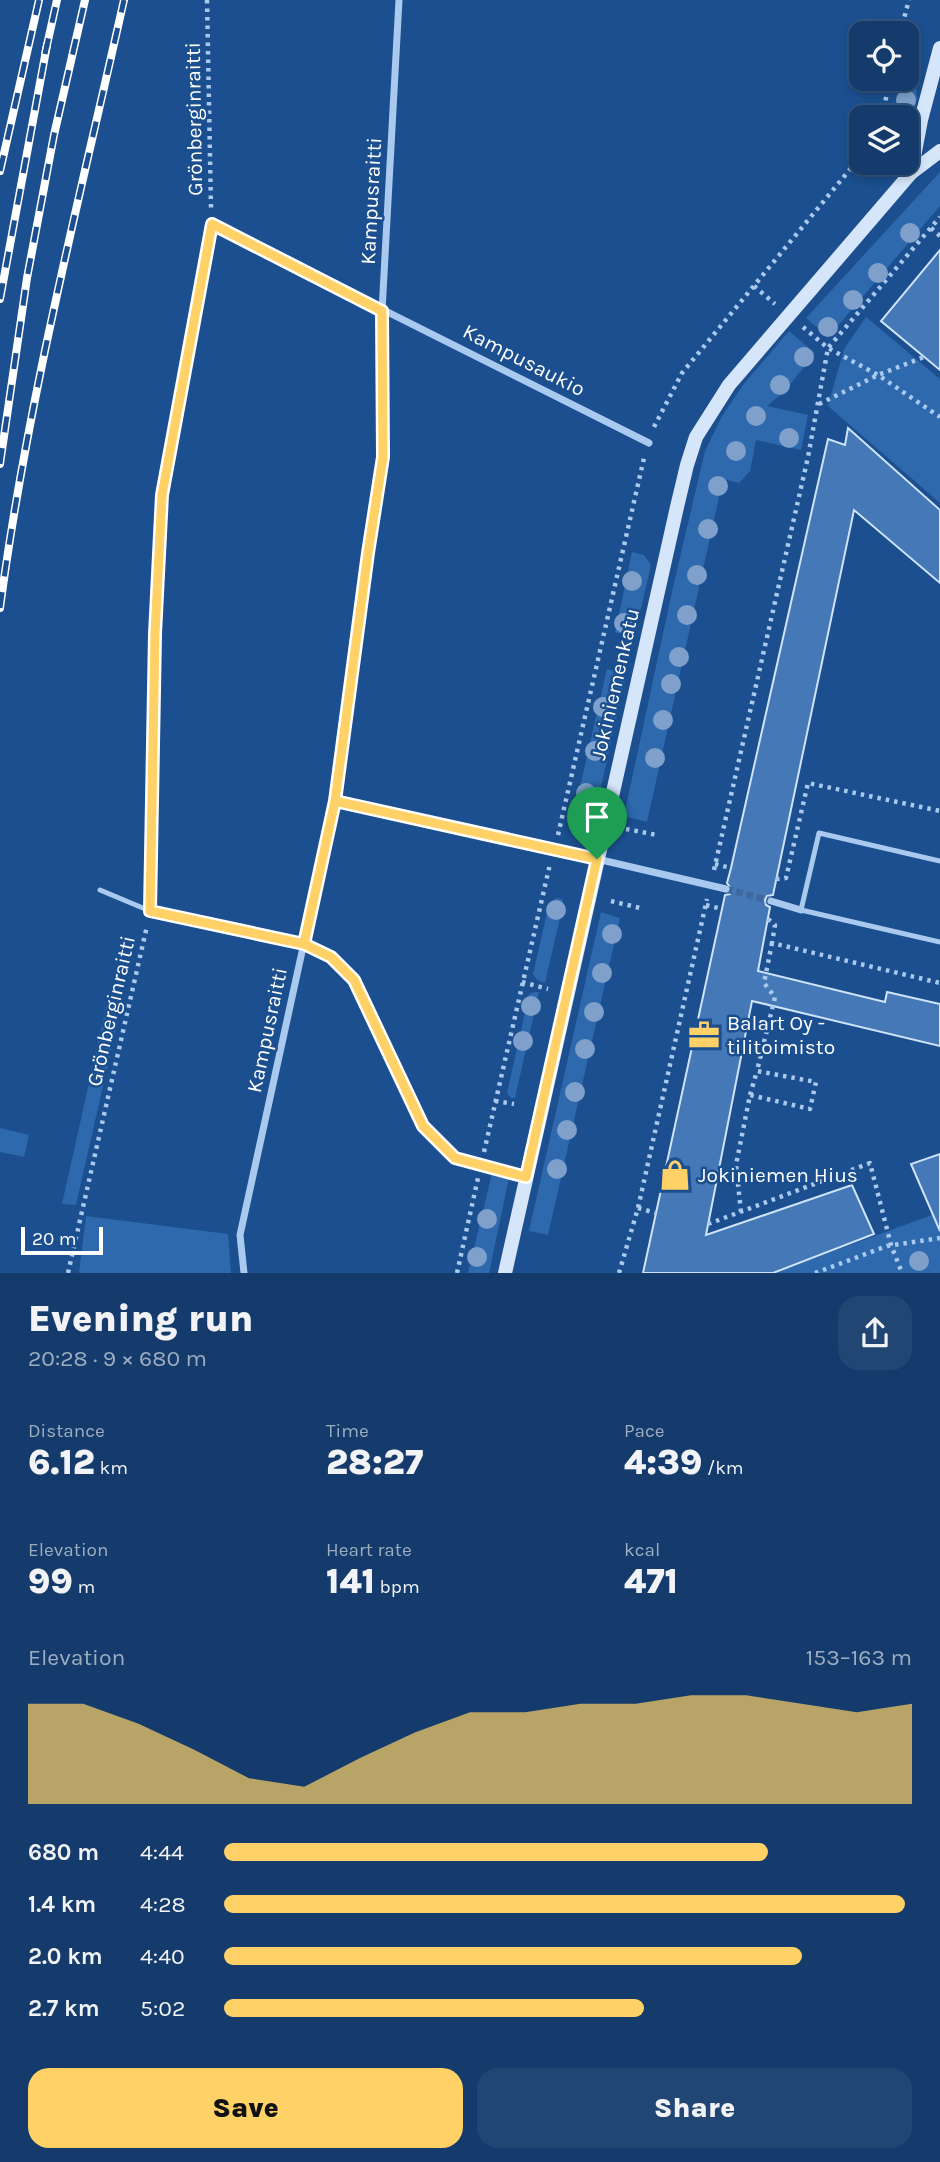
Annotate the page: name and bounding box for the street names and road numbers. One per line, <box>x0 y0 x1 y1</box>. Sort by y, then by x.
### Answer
street label: Grönberginraitti <box>181 42 207 196</box>
street label: Kampusraitti <box>356 137 386 265</box>
street label: Kampusaukio <box>459 319 589 401</box>
street label: Jokiniemenkatu <box>586 606 644 762</box>
street label: Grönberginraitti <box>82 933 140 1089</box>
street label: Kampusraitti <box>242 965 292 1095</box>

